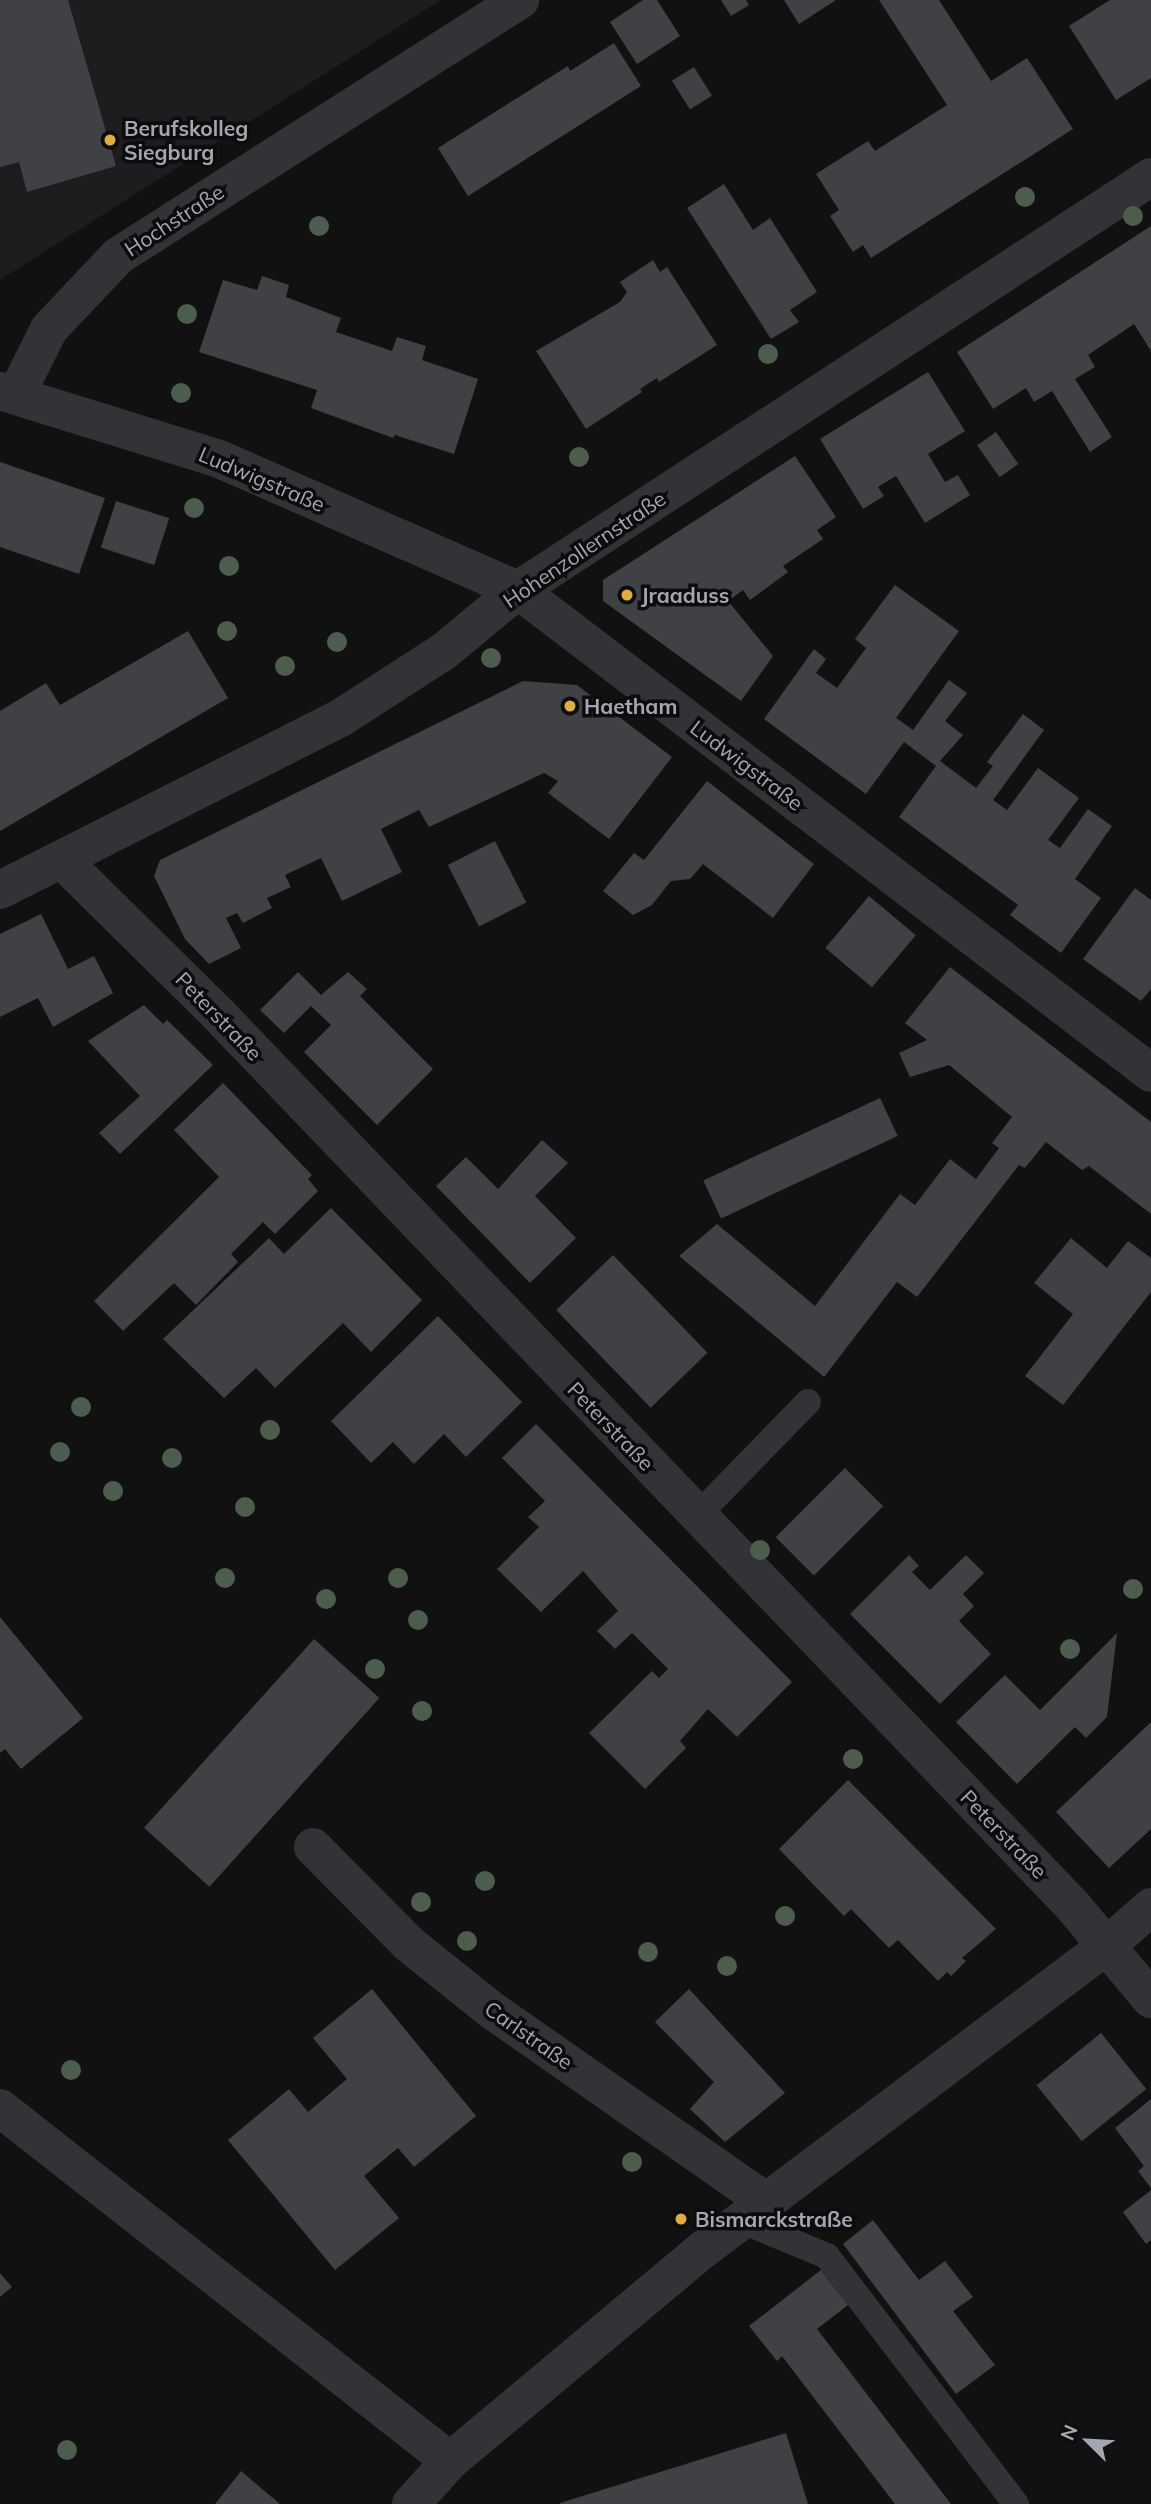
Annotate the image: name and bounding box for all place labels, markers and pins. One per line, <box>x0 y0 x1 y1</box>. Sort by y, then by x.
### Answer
place label: Berufskolleg Siegburg <box>124 115 248 165</box>
marker: Berufskolleg Siegburg <box>102 132 118 148</box>
place label: Jraaduss <box>641 582 729 608</box>
marker: Jraaduss <box>619 587 635 603</box>
place label: Haetham <box>584 693 677 719</box>
marker: Haetham <box>562 698 578 714</box>
place label: Bismarckstraße <box>695 2206 853 2232</box>
marker: Bismarckstraße <box>673 2211 689 2227</box>

